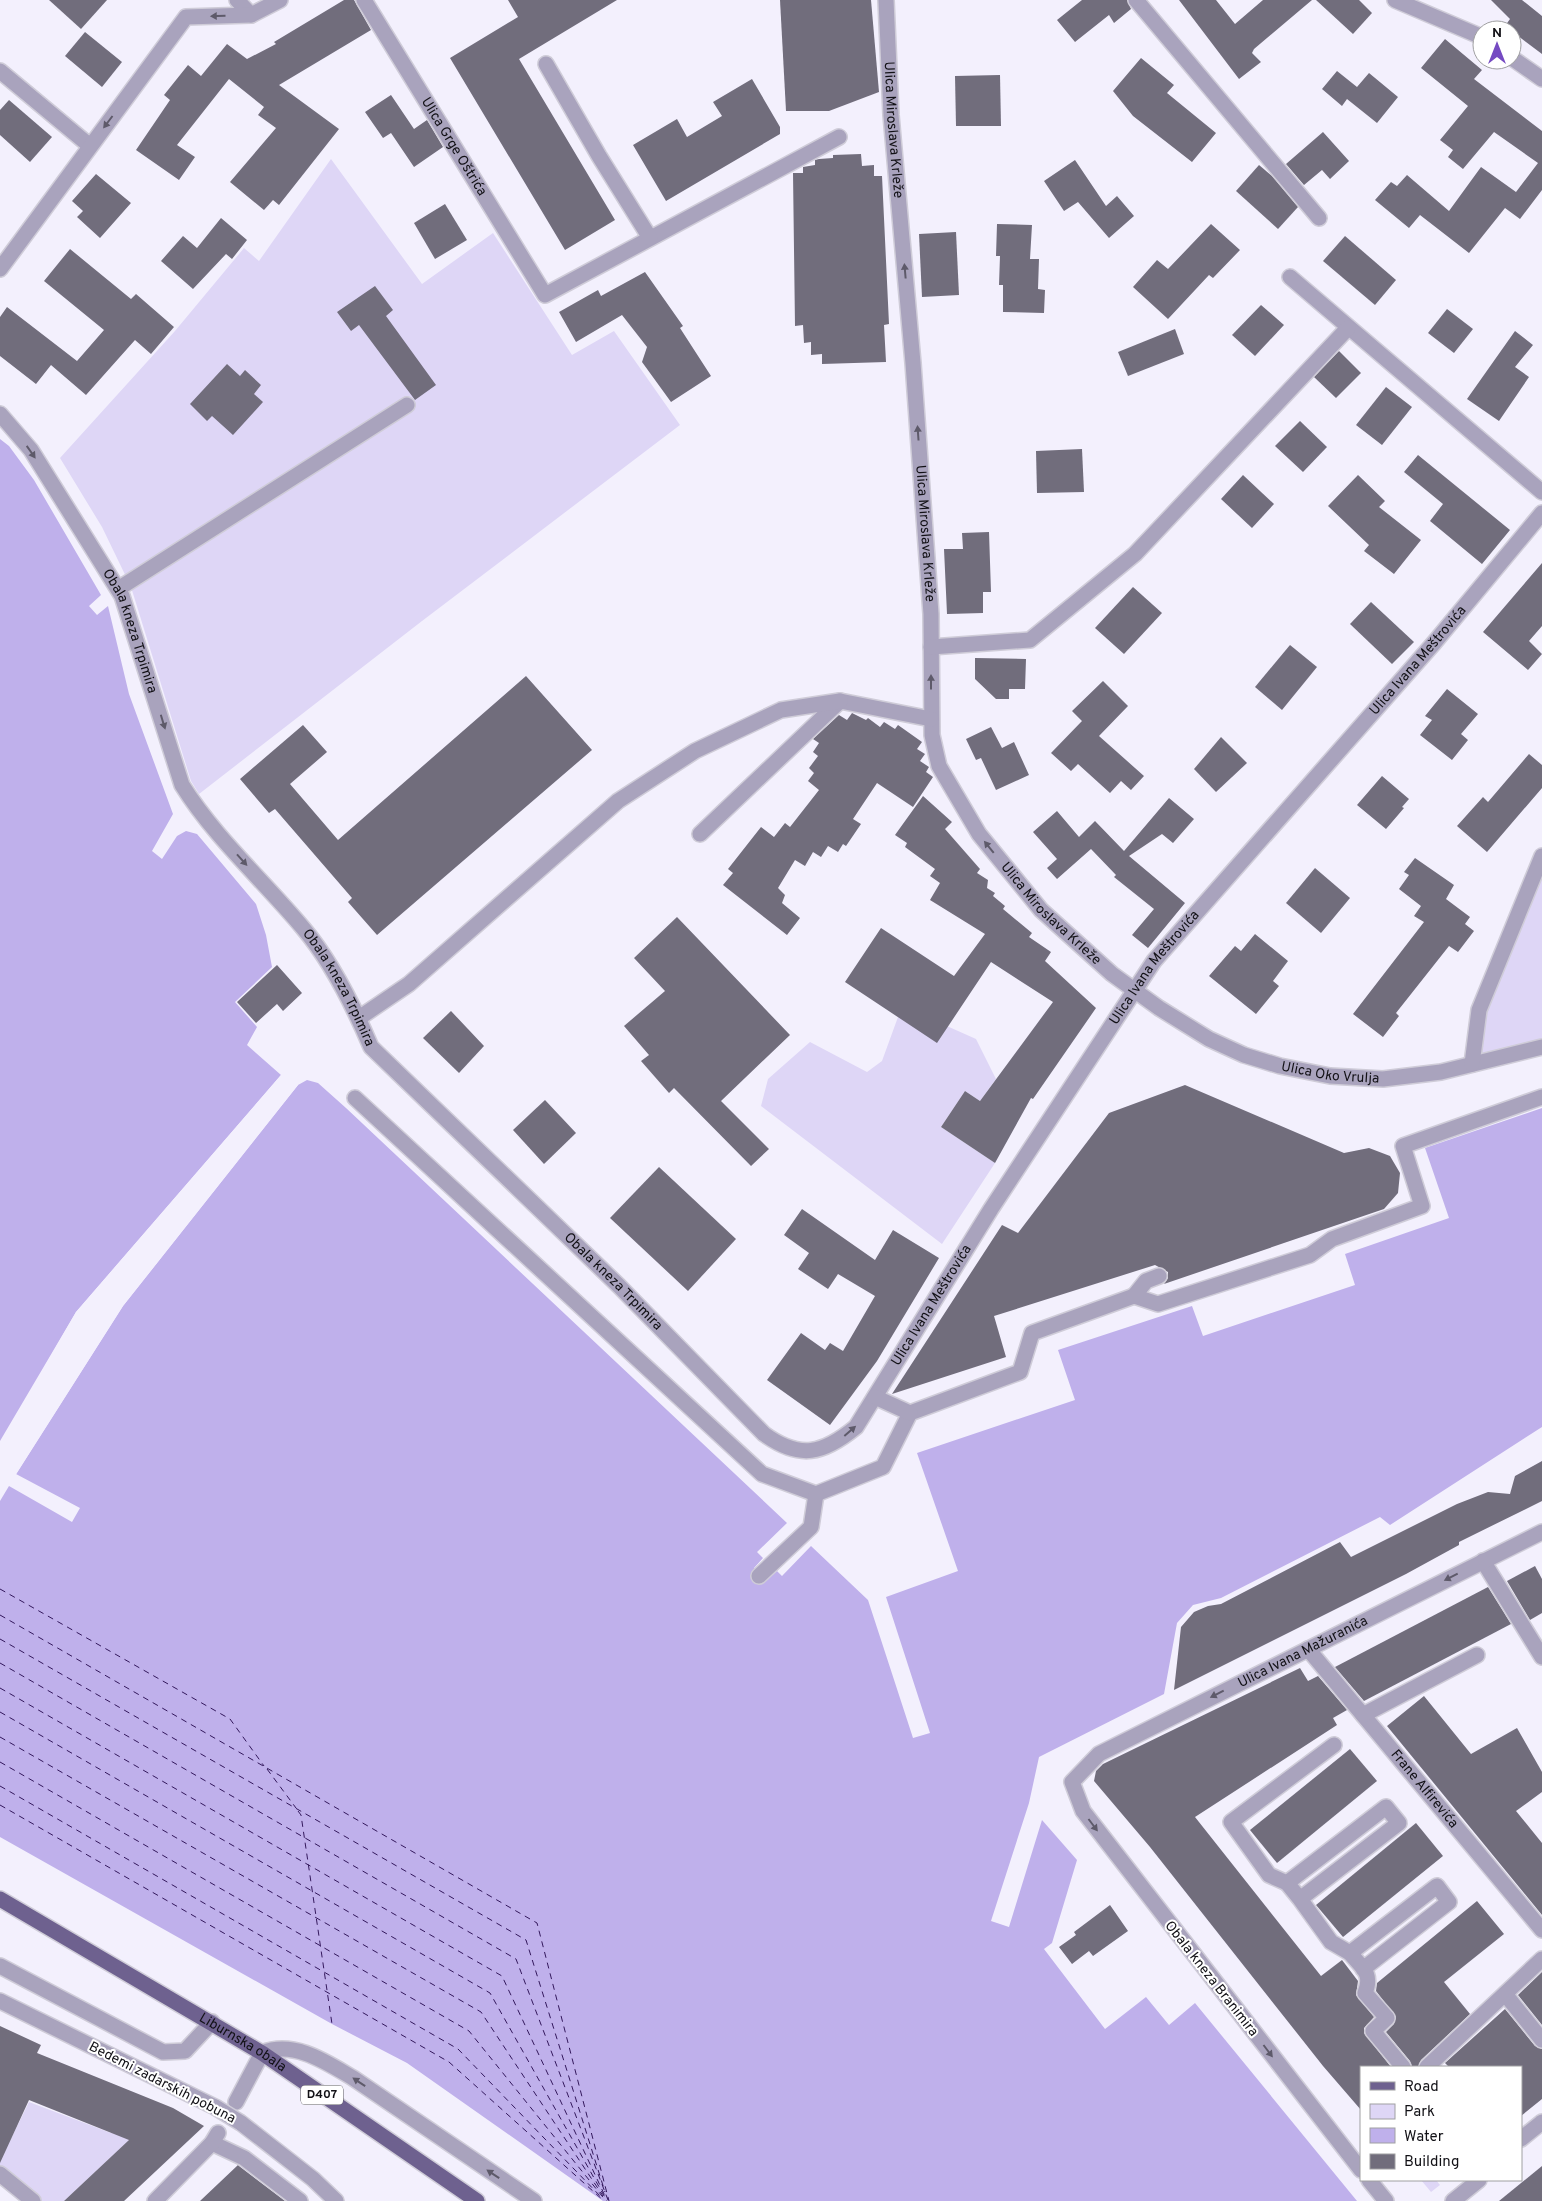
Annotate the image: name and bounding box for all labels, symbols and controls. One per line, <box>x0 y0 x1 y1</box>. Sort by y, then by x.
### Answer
one-way arrow <box>209 12 225 20</box>
north arrow <box>1472 20 1522 70</box>
text: N <box>1492 25 1502 42</box>
street label: Ulica Miroslava Krleže <box>880 61 907 199</box>
street label: Ulica Grge Oštrića <box>417 94 491 199</box>
one-way arrow <box>103 115 113 129</box>
one-way arrow <box>900 262 908 278</box>
one-way arrow <box>913 424 921 440</box>
one-way arrow <box>26 445 36 459</box>
street label: Ulica Miroslava Krleže <box>912 464 939 603</box>
street label: Obala kneza Trpimira <box>99 566 161 695</box>
street label: Ulica Ivana Meštrovića <box>1366 602 1470 719</box>
one-way arrow <box>927 674 935 690</box>
one-way arrow <box>159 714 167 729</box>
one-way arrow <box>984 841 995 854</box>
one-way arrow <box>236 853 248 865</box>
street label: Ulica Miroslava Krleže <box>997 859 1105 969</box>
street label: Ulica Ivana Meštrovića <box>1106 907 1203 1028</box>
street label: Obala kneza Trpimira <box>299 925 378 1049</box>
street label: Ulica Oko Vrulja <box>1280 1058 1380 1087</box>
street label: Obala kneza Trpimira <box>560 1229 666 1334</box>
street label: Ulica Ivana Meštrovića <box>888 1242 975 1369</box>
one-way arrow <box>844 1425 856 1437</box>
one-way arrow <box>1444 1573 1458 1581</box>
street label: Ulica Ivana Mažuranića <box>1235 1612 1371 1692</box>
one-way arrow <box>1210 1690 1224 1698</box>
street label: Frane Alfirevića <box>1387 1746 1462 1831</box>
one-way arrow <box>1088 1818 1099 1831</box>
street label: Obala kneza Branimira <box>1161 1918 1261 2040</box>
street label: Liburnska obala <box>196 2009 290 2076</box>
street label: Bedemi zadarskih pobuna <box>86 2039 238 2127</box>
one-way arrow <box>1262 2044 1273 2057</box>
legend <box>1360 2066 1522 2181</box>
one-way arrow <box>352 2077 366 2087</box>
text: Road <box>1404 2078 1439 2097</box>
road number: D407 <box>301 2086 343 2104</box>
text: Park <box>1404 2103 1435 2122</box>
text: Water <box>1404 2128 1444 2147</box>
text: Building <box>1404 2153 1459 2172</box>
one-way arrow <box>487 2169 500 2178</box>

